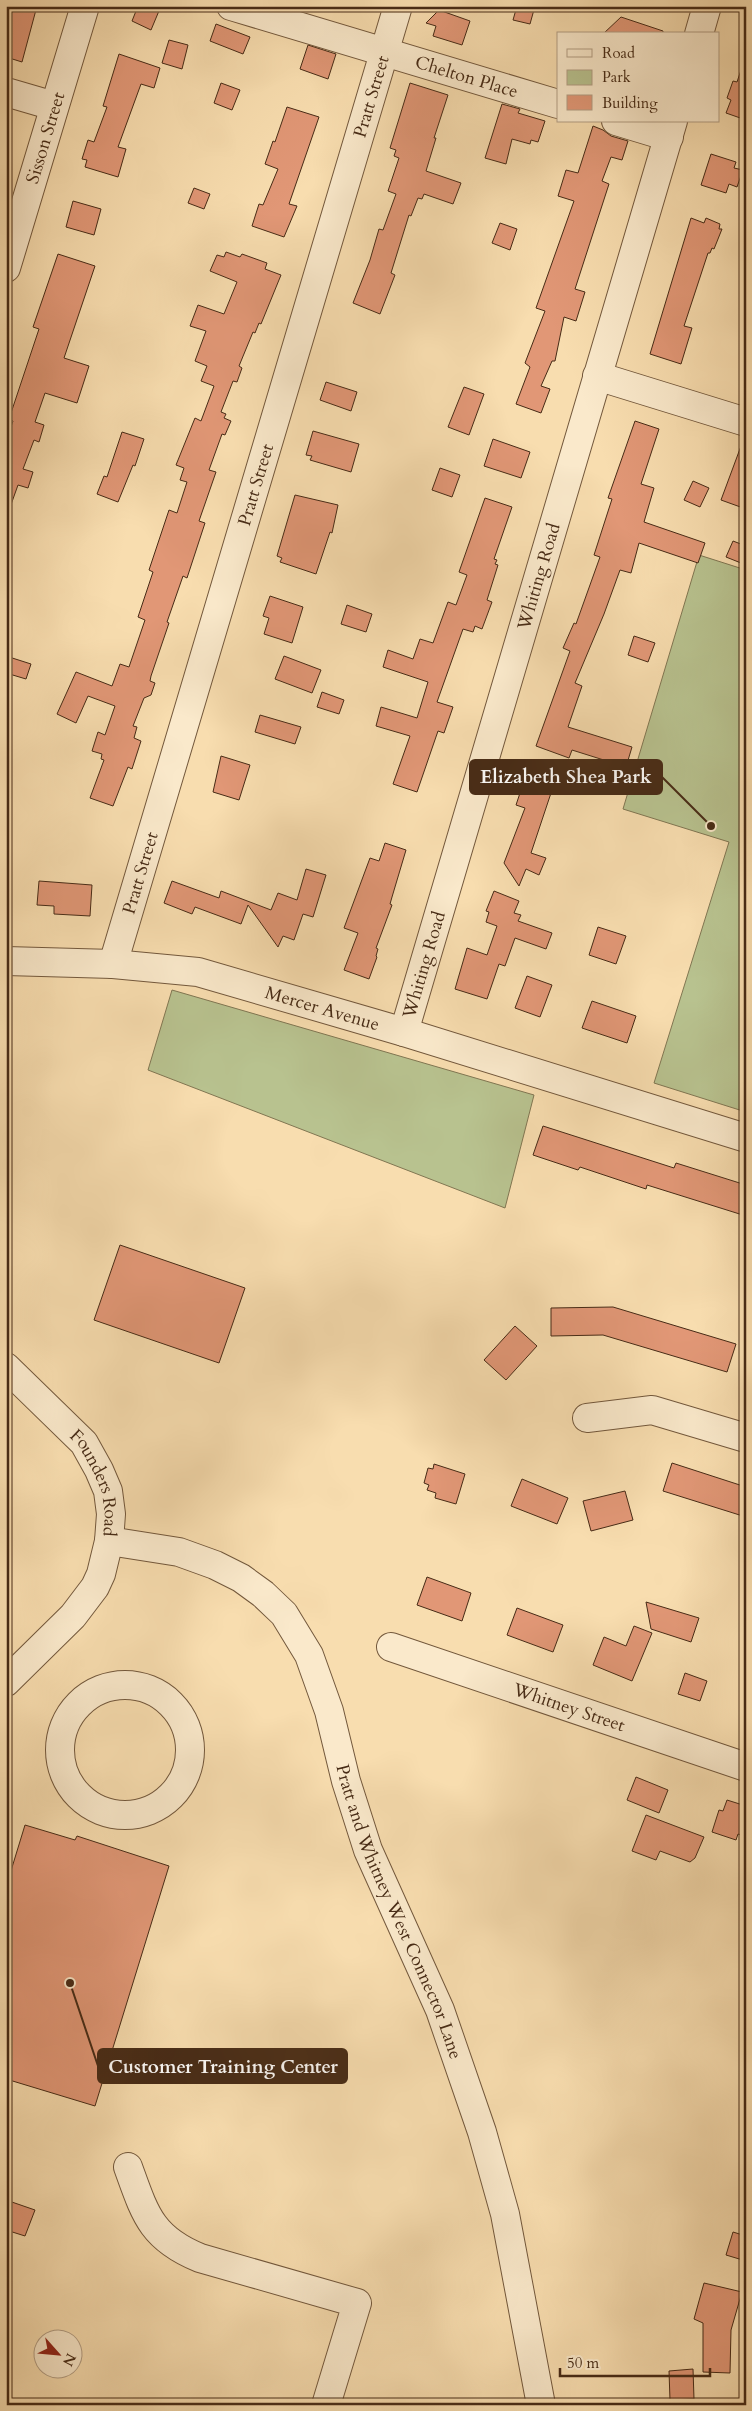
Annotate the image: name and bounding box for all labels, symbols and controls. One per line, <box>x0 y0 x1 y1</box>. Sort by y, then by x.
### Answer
legend <box>557 32 720 122</box>
text: Road <box>602 43 635 63</box>
street label: Chelton Place <box>412 49 521 104</box>
street label: Pratt Street <box>347 52 395 141</box>
text: Park <box>602 67 631 87</box>
street label: Sisson Street <box>20 89 71 187</box>
text: Building <box>602 93 658 113</box>
street label: Pratt Street <box>232 440 280 529</box>
street label: Whiting Road <box>511 520 566 634</box>
callout: Elizabeth Shea Park <box>470 760 662 794</box>
text: Elizabeth Shea Park <box>480 764 652 790</box>
street label: Pratt Street <box>116 829 164 917</box>
street label: Whiting Road <box>396 908 452 1022</box>
street label: Mercer Avenue <box>262 980 383 1037</box>
street label: Founders Road <box>64 1423 124 1538</box>
street label: Whitney Street <box>509 1676 629 1738</box>
street label: Pratt and Whitney West Connector Lane <box>330 1762 468 2062</box>
callout: Customer Training Center <box>98 2049 347 2083</box>
text: Customer Training Center <box>108 2054 338 2080</box>
north arrow <box>32 2328 82 2378</box>
scale bar <box>560 2346 710 2378</box>
text: N <box>58 2350 80 2369</box>
text: 50 m <box>567 2353 599 2373</box>

